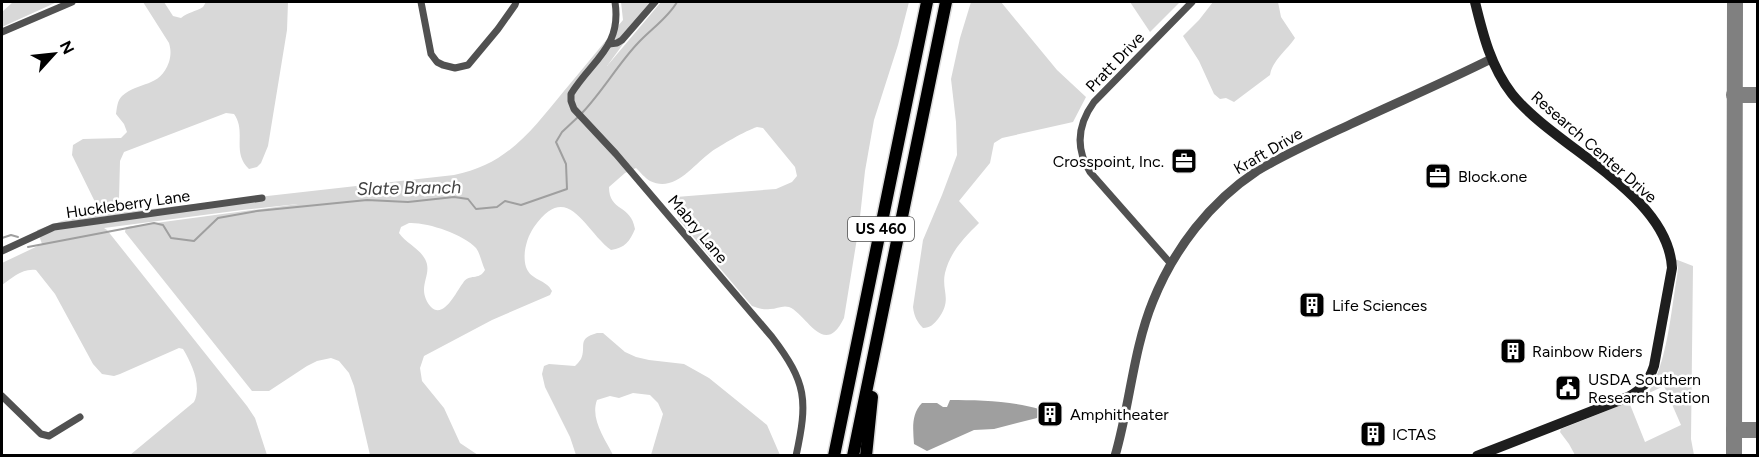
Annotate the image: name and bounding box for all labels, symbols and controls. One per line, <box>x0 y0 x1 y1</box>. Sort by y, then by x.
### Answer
north arrow <box>24 24 84 84</box>
street label: Pratt Drive <box>1082 28 1148 96</box>
text: N <box>56 38 78 57</box>
street label: Research Center Drive <box>1527 87 1661 207</box>
street label: Kraft Drive <box>1230 124 1306 178</box>
office icon: Crosspoint, Inc. <box>1169 146 1199 176</box>
place label: Crosspoint, Inc. <box>1053 152 1164 171</box>
office icon: Block.one <box>1423 161 1453 191</box>
place label: Block.one <box>1458 167 1528 186</box>
water label: Slate Branch <box>357 176 461 200</box>
street label: Huckleberry Lane <box>65 186 192 222</box>
street label: Mabry Lane <box>664 191 732 267</box>
road number: US 460 <box>848 217 914 241</box>
building icon: Life Sciences <box>1297 290 1327 320</box>
place label: Life Sciences <box>1332 296 1427 315</box>
building icon: Rainbow Riders <box>1498 336 1528 366</box>
place label: Rainbow Riders <box>1532 342 1642 361</box>
place label: USDA Southern Research Station <box>1588 370 1710 407</box>
public building icon: USDA Southern Research Station <box>1553 373 1583 403</box>
building icon: Amphitheater <box>1035 399 1065 429</box>
place label: Amphitheater <box>1070 405 1169 424</box>
building icon: ICTAS <box>1358 419 1388 449</box>
place label: ICTAS <box>1392 425 1436 444</box>

